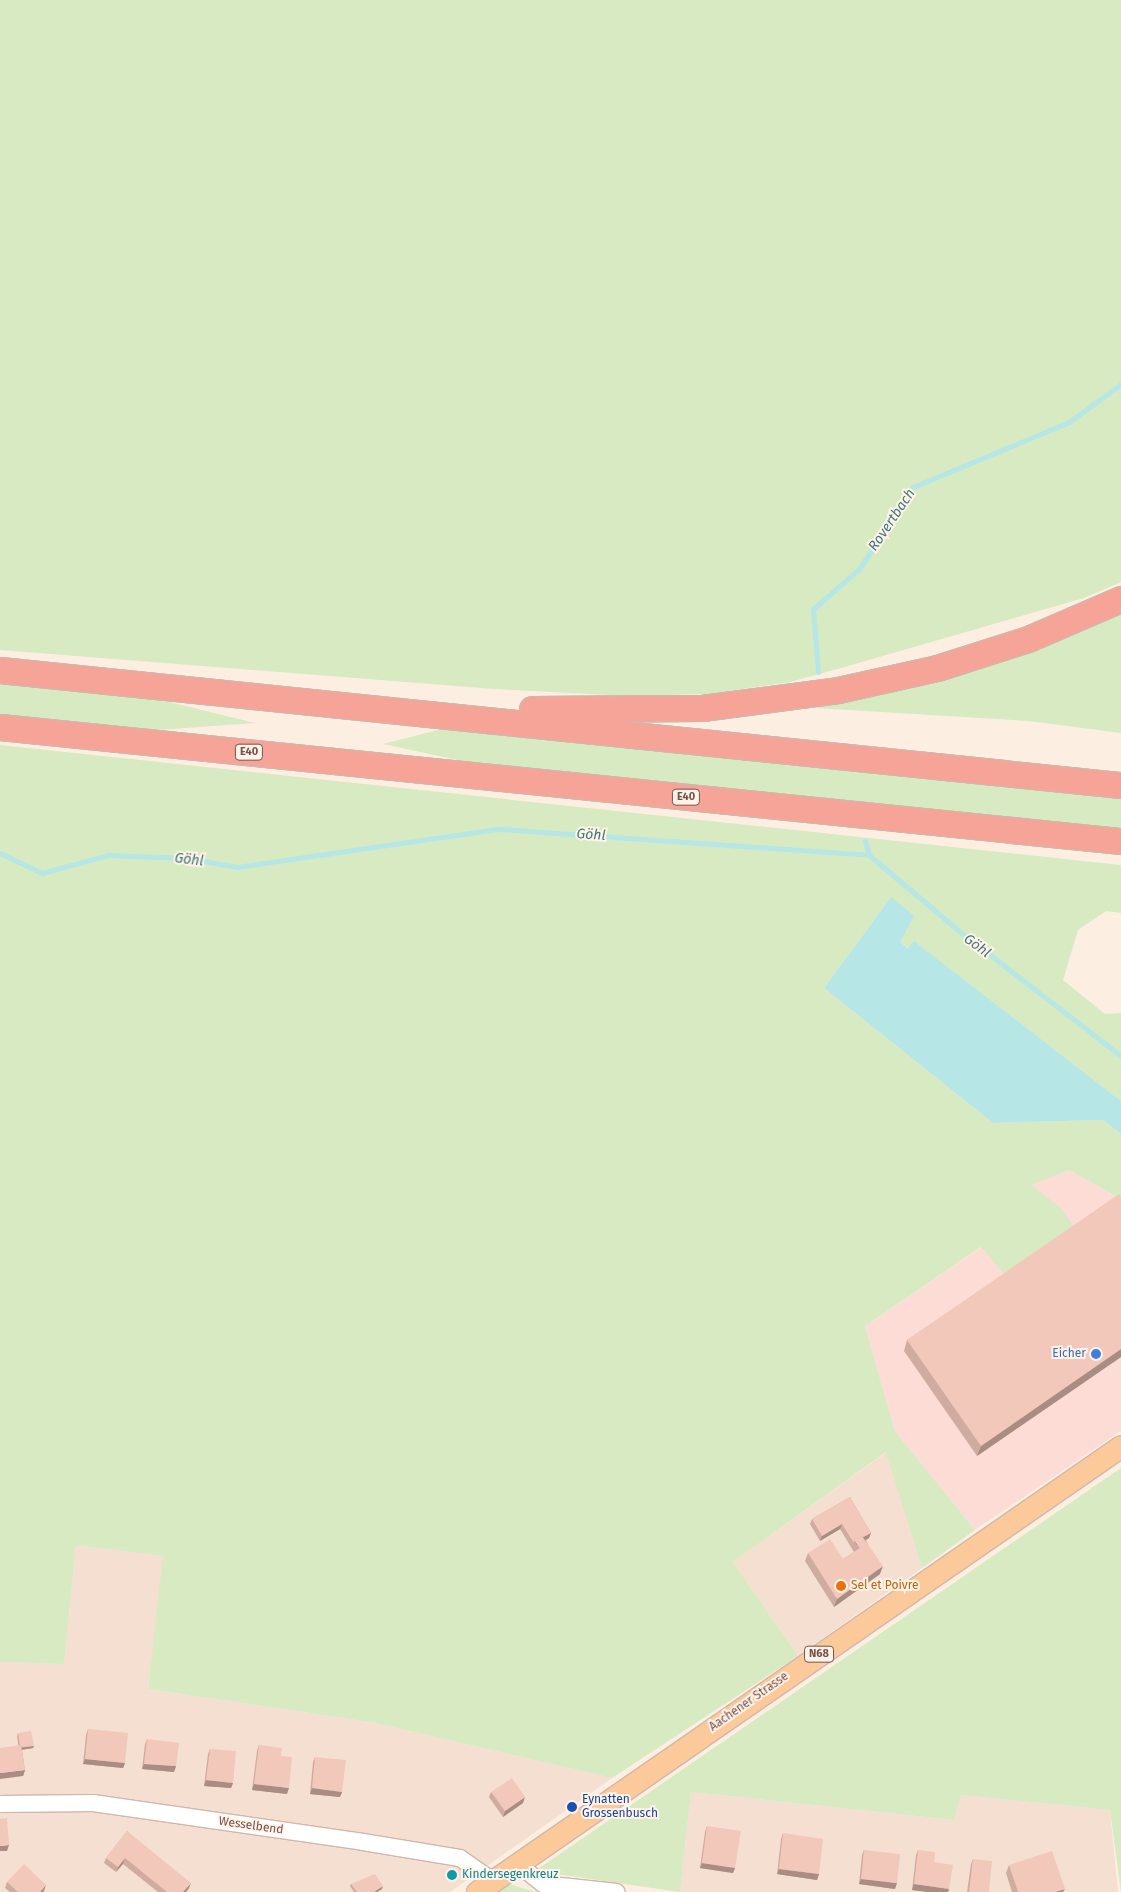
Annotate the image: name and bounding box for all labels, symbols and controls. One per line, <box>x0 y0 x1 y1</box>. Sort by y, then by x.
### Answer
water label: Rovertbach <box>865 486 919 554</box>
road number: E40 <box>234 744 264 760</box>
road number: E40 <box>671 789 701 806</box>
water label: Göhl <box>576 826 606 844</box>
water label: Göhl <box>174 850 204 870</box>
water label: Göhl <box>960 931 994 961</box>
place label: Eicher <box>1052 1347 1086 1361</box>
marker: Eicher <box>1090 1348 1102 1360</box>
place label: Sel et Poivre <box>851 1579 919 1593</box>
marker: Sel et Poivre <box>835 1580 847 1592</box>
road number: N68 <box>804 1646 834 1662</box>
street label: Aachener Strasse <box>707 1669 791 1735</box>
place label: Eynatten Grossenbusch <box>582 1793 658 1821</box>
marker: Eynatten Grossenbusch <box>566 1801 578 1813</box>
street label: Wesselbend <box>218 1814 284 1838</box>
place label: Kindersegenkreuz <box>462 1868 559 1882</box>
marker: Kindersegenkreuz <box>446 1869 458 1881</box>

